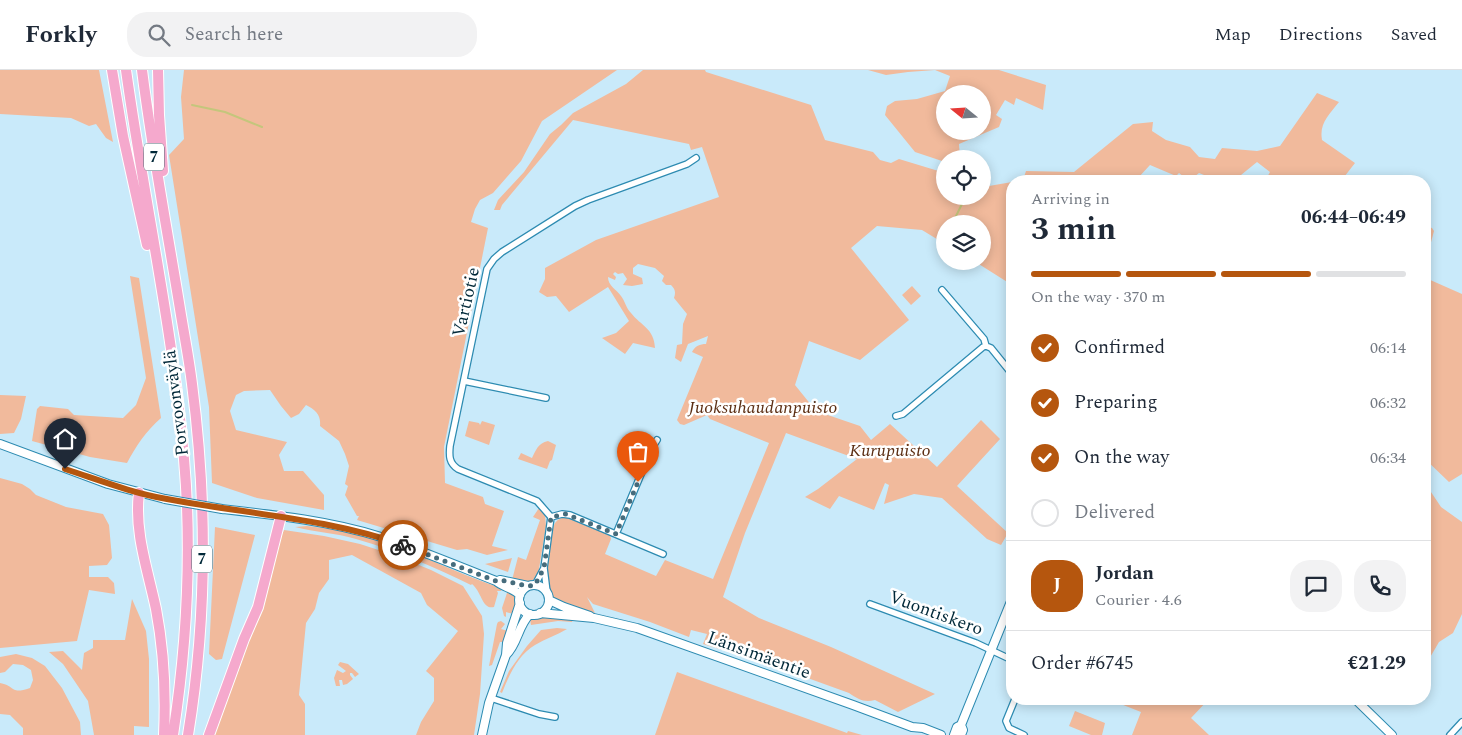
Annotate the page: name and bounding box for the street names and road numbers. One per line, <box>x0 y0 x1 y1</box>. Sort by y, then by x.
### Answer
road number: 7 <box>144 144 164 170</box>
street label: Vartiotie <box>445 264 487 340</box>
street label: Porvoonväylä <box>156 348 196 458</box>
road number: 7 <box>192 546 212 572</box>
street label: Vuontiskero <box>885 584 987 642</box>
street label: Länsimäentie <box>704 624 814 686</box>

